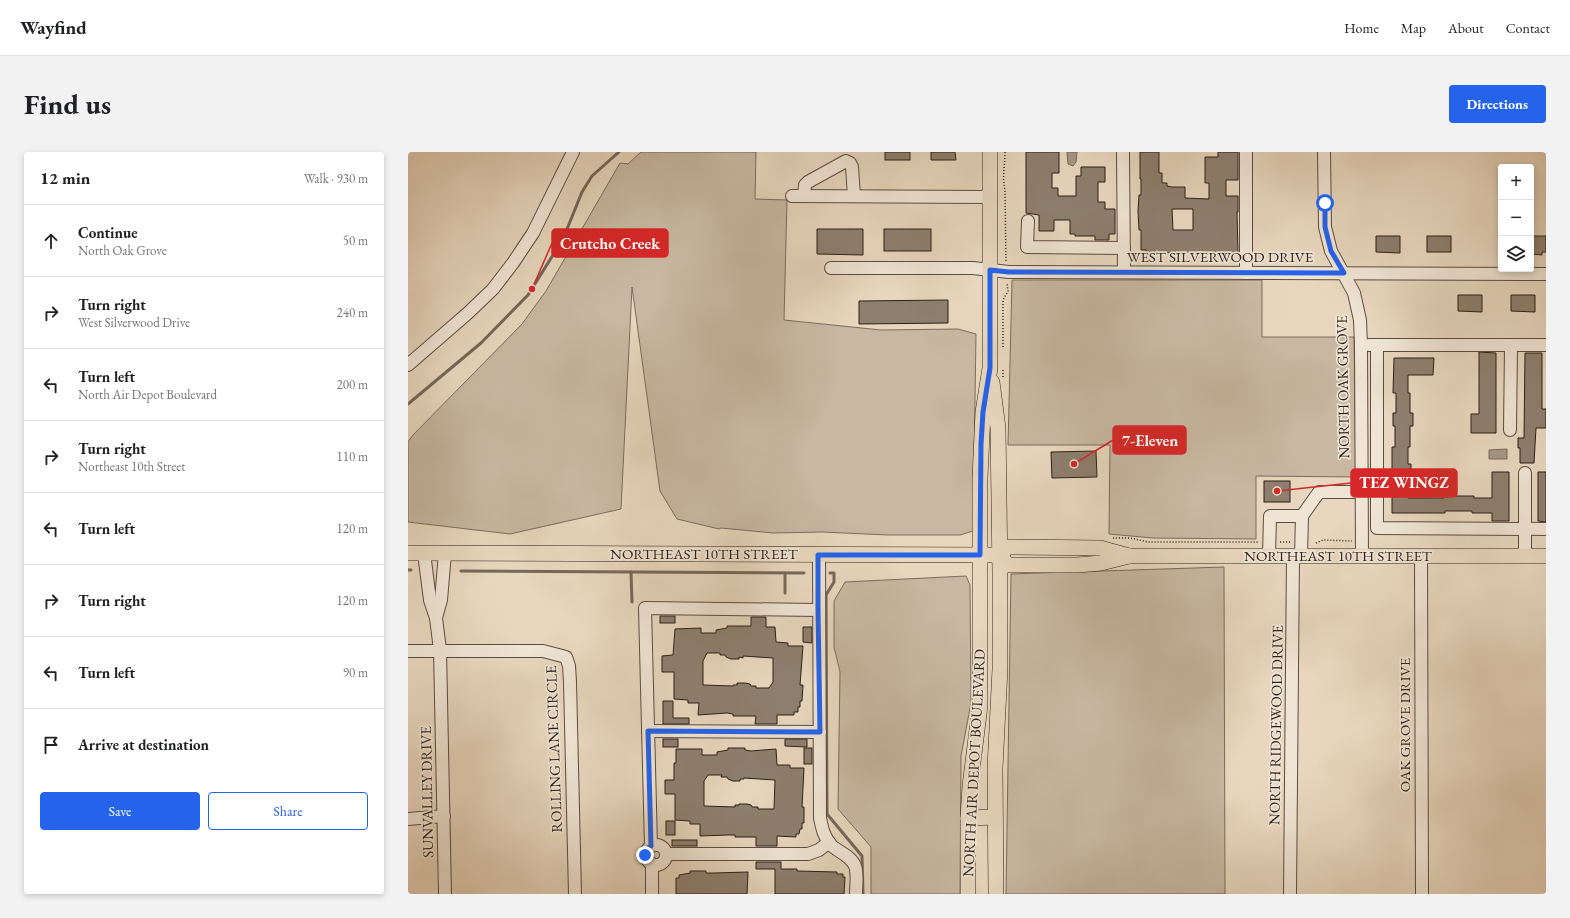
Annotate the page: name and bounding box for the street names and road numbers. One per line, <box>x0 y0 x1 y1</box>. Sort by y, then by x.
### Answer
street label: WEST SILVERWOOD DRIVE <box>1127 247 1314 266</box>
street label: NORTH OAK GROVE <box>1332 315 1353 459</box>
street label: NORTHEAST 10TH STREET <box>610 544 799 563</box>
street label: NORTHEAST 10TH STREET <box>1244 546 1433 565</box>
street label: NORTH RIDGEWOOD DRIVE <box>1264 624 1287 825</box>
street label: NORTH AIR DEPOT BOULEVARD <box>958 649 989 877</box>
street label: OAK GROVE DRIVE <box>1395 657 1414 792</box>
street label: ROLLING LANE CIRCLE <box>541 665 566 833</box>
street label: SUNVALLEY DRIVE <box>416 725 437 858</box>

